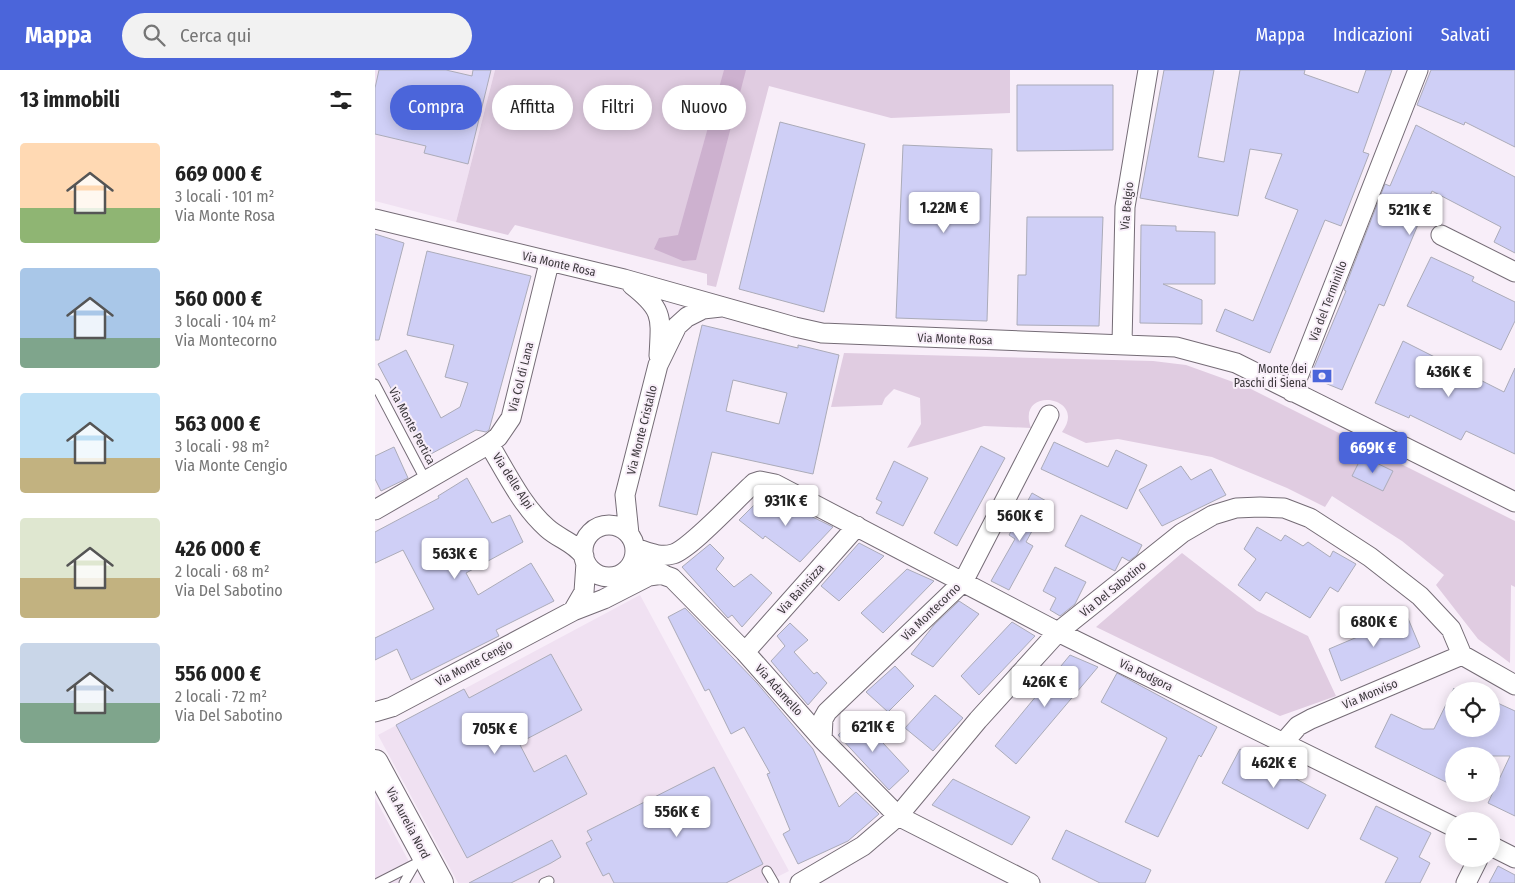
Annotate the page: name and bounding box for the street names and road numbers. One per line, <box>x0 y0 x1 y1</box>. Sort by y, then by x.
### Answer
street label: Via Belgio <box>1118 181 1136 231</box>
street label: Via Monte Rosa <box>521 249 597 279</box>
street label: Via del Terminillo <box>1306 259 1350 343</box>
street label: Via Monte Rosa <box>917 331 993 347</box>
street label: Via Col di Lana <box>506 340 536 413</box>
street label: Via Monte Cristallo <box>624 384 660 476</box>
street label: Via Monte Pertica <box>386 385 438 467</box>
street label: Via delle Alpi <box>490 450 536 512</box>
street label: Via Del Sabotino <box>1077 558 1149 620</box>
street label: Via Bainsizza <box>775 561 827 617</box>
street label: Via Montecorno <box>899 580 963 644</box>
street label: Via Monte Cengio <box>433 637 515 689</box>
street label: Via Podgora <box>1117 656 1175 694</box>
street label: Via Adamello <box>752 661 806 719</box>
street label: Via Monviso <box>1340 676 1400 712</box>
street label: Via Aurelia Nord <box>383 785 433 861</box>

